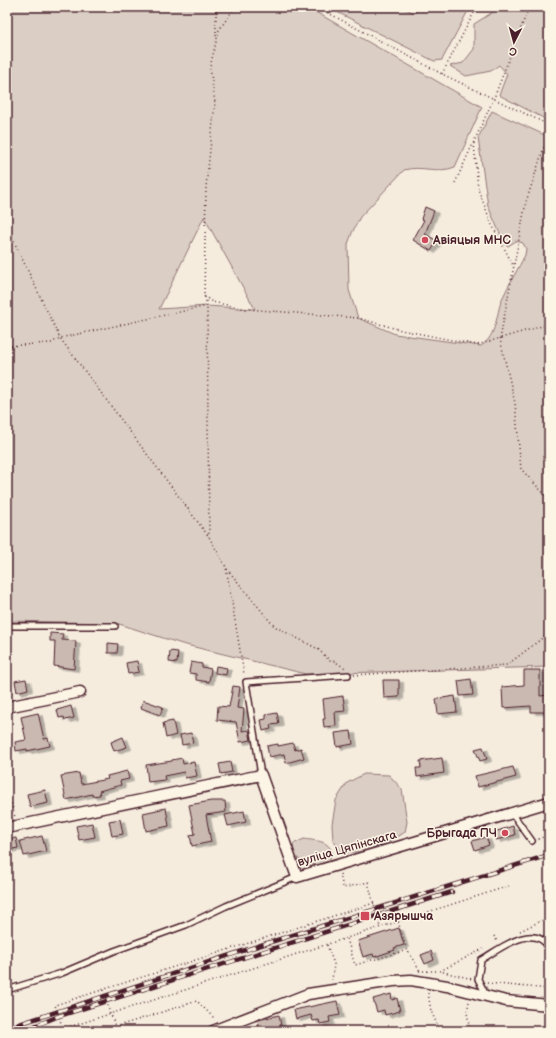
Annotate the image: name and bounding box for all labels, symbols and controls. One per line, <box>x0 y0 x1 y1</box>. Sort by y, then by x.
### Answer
north arrow <box>494 22 534 62</box>
text: С <box>508 45 517 58</box>
place label: Авіяцыя МНС <box>432 233 511 248</box>
marker: Авіяцыя МНС <box>420 235 430 245</box>
place label: Брыгада ПЧ <box>426 826 497 841</box>
street label: вуліца Цяпінскага <box>296 827 398 870</box>
marker: Брыгада ПЧ <box>500 828 510 838</box>
place label: Азярышча <box>373 909 434 924</box>
marker: Азярышча <box>359 910 371 922</box>

